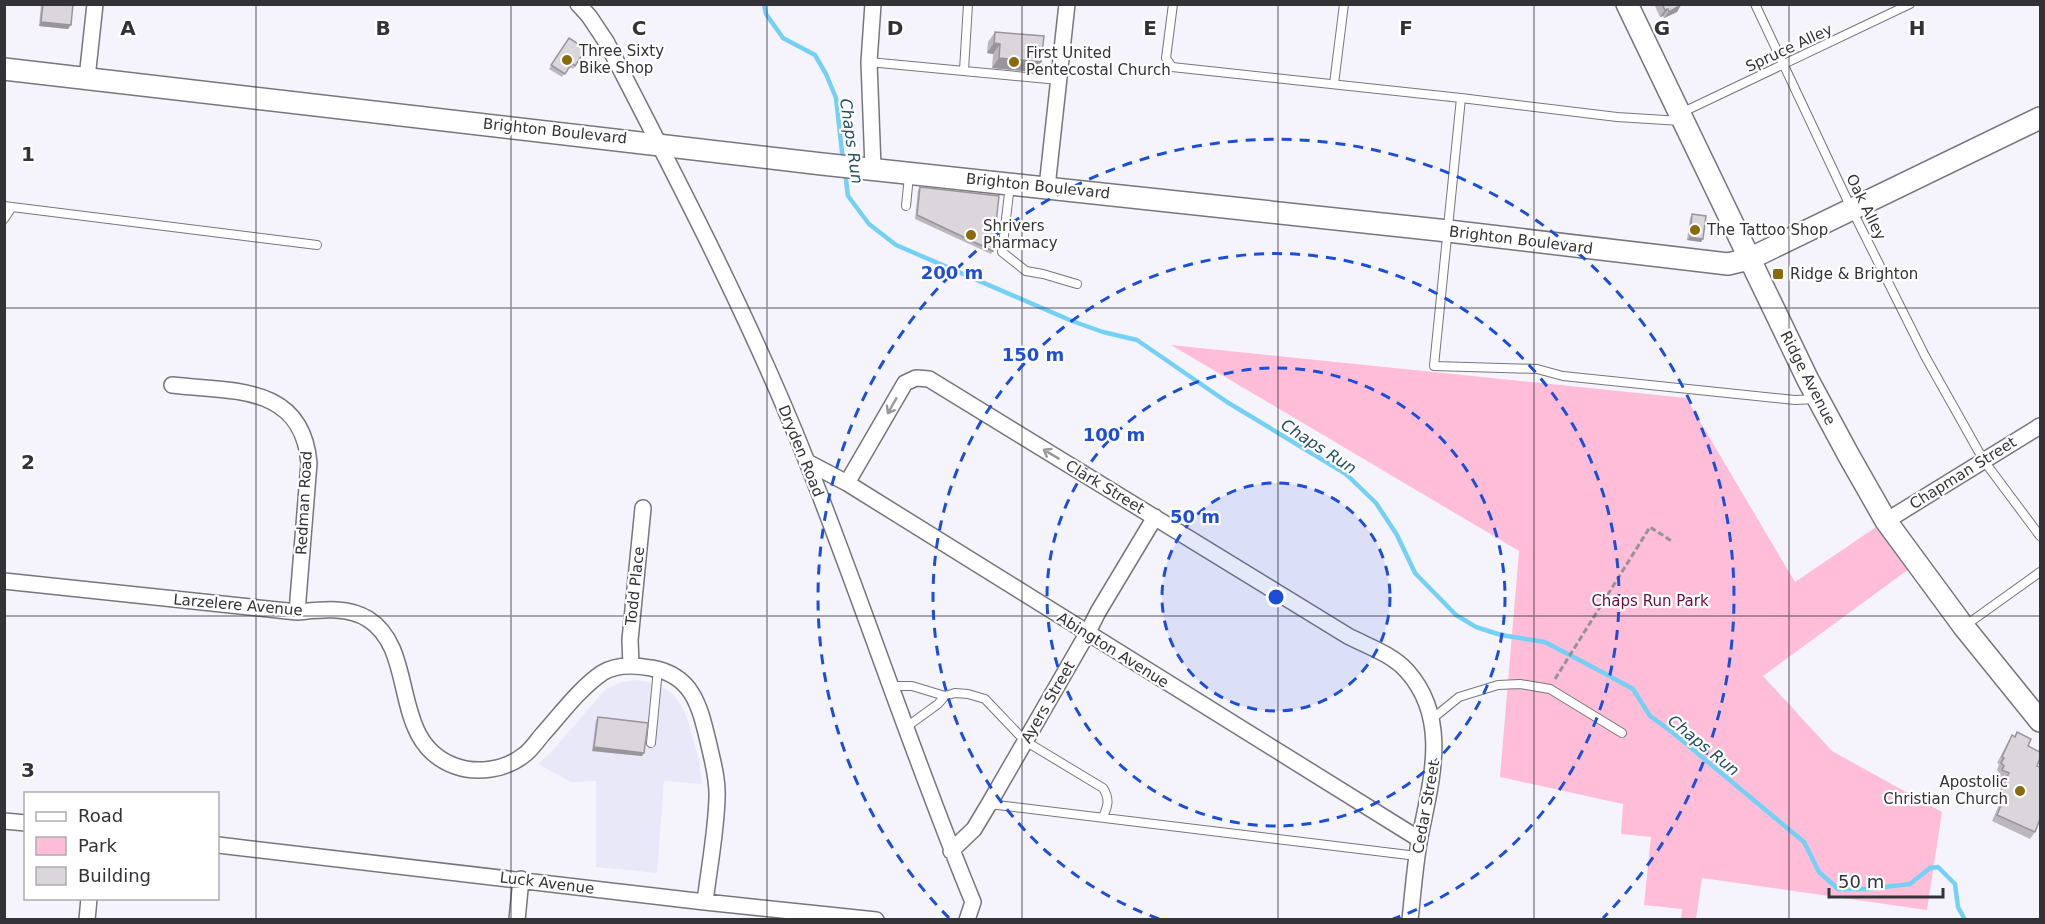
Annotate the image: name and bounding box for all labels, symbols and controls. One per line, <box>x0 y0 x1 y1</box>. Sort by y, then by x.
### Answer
text: A <box>120 16 136 40</box>
text: B <box>375 16 391 40</box>
text: C <box>632 16 646 40</box>
text: D <box>887 16 903 40</box>
text: E <box>1143 16 1157 40</box>
text: F <box>1399 16 1413 40</box>
text: G <box>1654 16 1670 40</box>
text: H <box>1909 16 1925 40</box>
street label: Spruce Alley <box>1743 20 1835 76</box>
place label: Three Sixty Bike Shop <box>578 42 664 77</box>
place label: First United Pentecostal Church <box>1026 44 1171 79</box>
marker: Three Sixty Bike Shop <box>560 53 574 67</box>
marker: First United Pentecostal Church <box>1007 55 1021 69</box>
water label: Chaps Run <box>836 97 867 185</box>
street label: Brighton Boulevard <box>482 114 628 148</box>
text: 1 <box>21 142 35 166</box>
street label: Brighton Boulevard <box>965 169 1111 203</box>
street label: Oak Alley <box>1842 171 1890 243</box>
place label: Shrivers Pharmacy <box>983 217 1058 252</box>
place label: The Tattoo Shop <box>1706 221 1828 239</box>
street label: Brighton Boulevard <box>1448 222 1594 258</box>
marker: The Tattoo Shop <box>1688 223 1702 237</box>
marker: Shrivers Pharmacy <box>964 228 978 242</box>
text: 200 m <box>921 262 983 283</box>
place label: Ridge & Brighton <box>1790 265 1918 283</box>
marker: Ridge & Brighton <box>1771 267 1785 281</box>
street label: Ridge Avenue <box>1777 328 1839 428</box>
text: 150 m <box>1002 344 1064 365</box>
one-way arrow <box>885 397 897 414</box>
street label: Dryden Road <box>774 403 828 499</box>
water label: Chaps Run <box>1277 415 1360 478</box>
text: 100 m <box>1083 424 1145 445</box>
street label: Chapman Street <box>1906 433 2020 513</box>
one-way arrow <box>1043 447 1060 459</box>
text: 2 <box>21 450 35 474</box>
street label: Redman Road <box>292 450 316 556</box>
street label: Clark Street <box>1062 456 1148 518</box>
text: 50 m <box>1170 506 1220 527</box>
street label: Todd Place <box>622 546 648 627</box>
centre of rings <box>1266 587 1286 607</box>
street label: Larzelere Avenue <box>173 590 303 620</box>
park label: Chaps Run Park <box>1591 592 1709 610</box>
street label: Abington Avenue <box>1054 608 1172 692</box>
street label: Ayers Street <box>1017 658 1079 746</box>
water label: Chaps Run <box>1664 711 1743 780</box>
text: 3 <box>21 758 35 782</box>
street label: Cedar Street <box>1409 759 1443 855</box>
place label: Apostolic Christian Church <box>1883 773 2008 808</box>
marker: Apostolic Christian Church <box>2013 784 2027 798</box>
legend <box>24 792 219 900</box>
text: Road <box>78 805 123 826</box>
text: Park <box>78 835 117 856</box>
scale bar <box>1829 861 1943 899</box>
text: Building <box>78 865 151 886</box>
street label: Luck Avenue <box>499 868 595 898</box>
text: 50 m <box>1838 871 1884 892</box>

